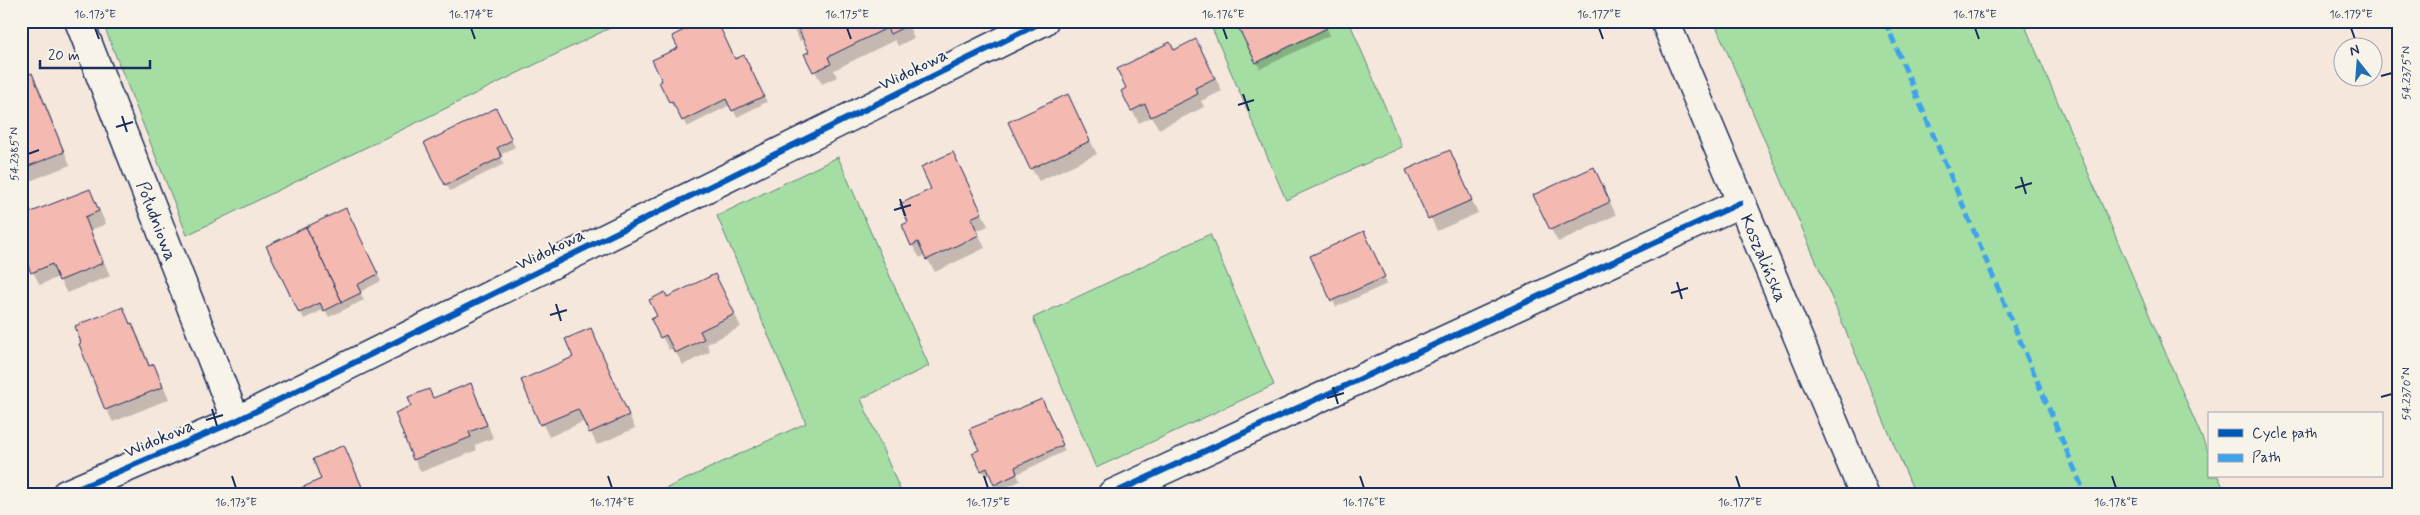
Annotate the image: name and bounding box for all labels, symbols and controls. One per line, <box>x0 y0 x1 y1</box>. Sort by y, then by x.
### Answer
text: 16.173°E <box>74 7 116 23</box>
text: 16.174°E <box>449 7 493 23</box>
text: 16.175°E <box>825 7 869 23</box>
text: 16.176°E <box>1202 7 1244 23</box>
text: 16.177°E <box>1577 7 1621 23</box>
text: 16.178°E <box>1953 7 1997 23</box>
text: 16.179°E <box>2329 7 2373 23</box>
scale bar <box>40 38 150 70</box>
north arrow <box>2332 38 2382 88</box>
text: N <box>2347 41 2362 60</box>
street label: Widokowa <box>875 43 952 97</box>
text: 20 m <box>48 46 80 66</box>
text: 54.2375°N <box>2399 46 2415 100</box>
text: 54.2385°N <box>7 127 23 181</box>
street label: Południowa <box>130 178 182 265</box>
street label: Koszalińska <box>1734 211 1792 306</box>
street label: Widokowa <box>512 223 589 277</box>
text: 54.2370°N <box>2399 367 2415 421</box>
legend <box>2208 412 2382 478</box>
street label: Widokowa <box>121 413 198 464</box>
text: Cycle path <box>2252 424 2317 444</box>
text: Path <box>2252 448 2281 468</box>
text: 16.173°E <box>215 495 257 511</box>
text: 16.174°E <box>590 495 634 511</box>
text: 16.175°E <box>966 495 1010 511</box>
text: 16.176°E <box>1343 495 1385 511</box>
text: 16.177°E <box>1718 495 1762 511</box>
text: 16.178°E <box>2094 495 2138 511</box>

